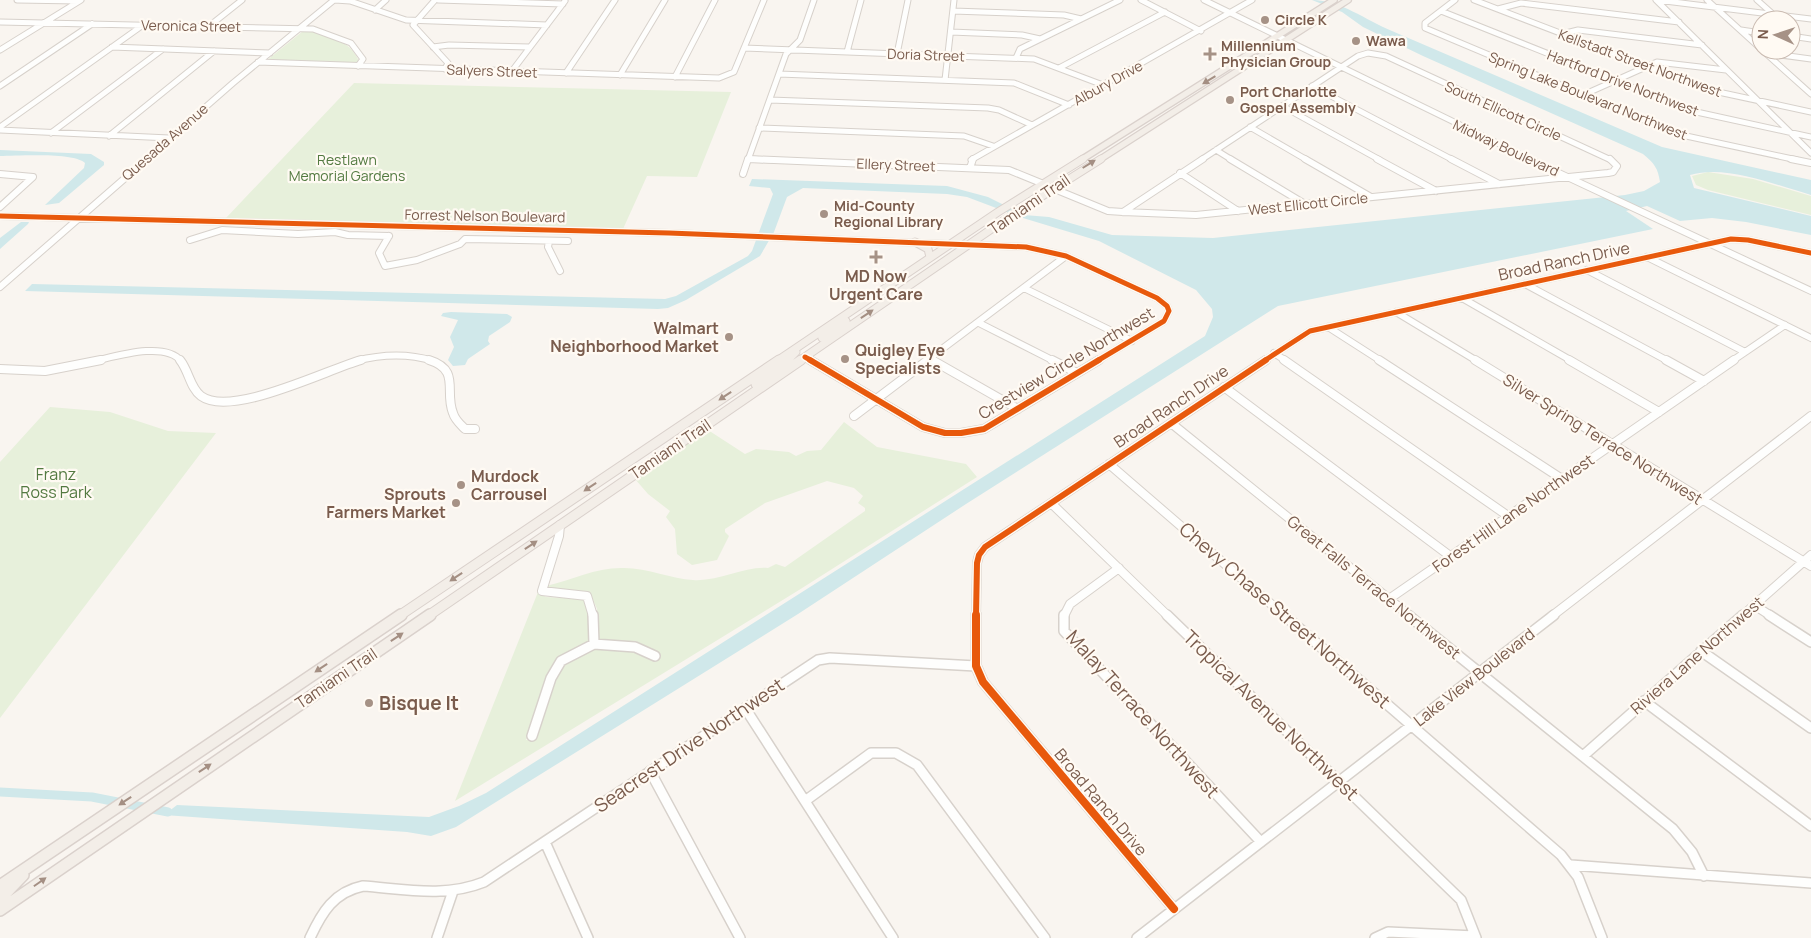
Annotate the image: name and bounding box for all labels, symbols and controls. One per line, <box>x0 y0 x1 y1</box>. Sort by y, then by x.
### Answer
place label: Circle K <box>1275 10 1328 29</box>
north arrow <box>1751 10 1801 60</box>
marker: Circle K <box>1259 14 1271 26</box>
street label: Veronica Street <box>141 15 242 36</box>
street label: Kellstadt Street Northwest <box>1556 24 1725 101</box>
text: N <box>1753 29 1772 40</box>
place label: Wawa <box>1366 31 1406 50</box>
marker: Wawa <box>1350 35 1362 47</box>
place label: Millennium Physician Group <box>1221 36 1332 71</box>
street label: Doria Street <box>887 44 966 65</box>
street label: Hartford Drive Northwest <box>1545 45 1702 120</box>
marker: Millennium Physician Group <box>1203 47 1217 61</box>
street label: Spring Lake Boulevard Northwest <box>1486 47 1691 144</box>
street label: Albury Drive <box>1070 56 1146 109</box>
street label: Salyers Street <box>446 59 538 82</box>
one-way arrow <box>1203 75 1216 84</box>
street label: South Ellicott Circle <box>1442 76 1565 145</box>
place label: Port Charlotte Gospel Assembly <box>1240 82 1356 117</box>
marker: Port Charlotte Gospel Assembly <box>1224 94 1236 106</box>
street label: Quesada Avenue <box>117 99 212 184</box>
street label: Midway Boulevard <box>1450 115 1562 181</box>
park label: Restlawn Memorial Gardens <box>289 150 405 185</box>
street label: Ellery Street <box>856 154 936 175</box>
one-way arrow <box>1083 160 1096 169</box>
street label: Tamiami Trail <box>984 168 1074 240</box>
street label: West Ellicott Circle <box>1247 188 1369 219</box>
place label: Mid-County Regional Library <box>834 196 943 231</box>
street label: Forrest Nelson Boulevard <box>404 205 566 226</box>
marker: Mid-County Regional Library <box>818 208 830 220</box>
street label: Broad Ranch Drive <box>1496 236 1632 286</box>
marker: MD Now Urgent Care <box>869 250 883 264</box>
place label: MD Now Urgent Care <box>829 265 923 305</box>
street label: Crestview Circle Northwest <box>974 302 1158 424</box>
one-way arrow <box>861 309 874 319</box>
place label: Walmart Neighborhood Market <box>550 317 719 357</box>
marker: Walmart Neighborhood Market <box>723 331 735 343</box>
place label: Quigley Eye Specialists <box>855 339 945 379</box>
marker: Quigley Eye Specialists <box>839 353 851 365</box>
street label: Broad Ranch Drive <box>1109 359 1233 453</box>
street label: Silver Spring Terrace Northwest <box>1499 368 1707 510</box>
one-way arrow <box>718 391 732 401</box>
street label: Tamiami Trail <box>625 413 715 485</box>
street label: Forest Hill Lane Northwest <box>1428 449 1598 577</box>
park label: Franz Ross Park <box>20 463 93 503</box>
place label: Murdock Carrousel <box>471 465 547 505</box>
marker: Murdock Carrousel <box>455 479 467 491</box>
one-way arrow <box>584 482 597 491</box>
place label: Sprouts Farmers Market <box>326 483 446 523</box>
marker: Sprouts Farmers Market <box>450 497 462 509</box>
street label: Great Falls Terrace Northwest <box>1283 510 1465 664</box>
street label: Chevy Chase Street Northwest <box>1174 516 1396 714</box>
one-way arrow <box>524 540 538 550</box>
one-way arrow <box>449 572 463 582</box>
street label: Riviera Lane Northwest <box>1626 591 1768 719</box>
street label: Lake View Boulevard <box>1409 623 1539 731</box>
street label: Malay Terrace Northwest <box>1061 624 1225 804</box>
street label: Tropical Avenue Northwest <box>1177 624 1365 806</box>
one-way arrow <box>390 632 404 641</box>
street label: Tamiami Trail <box>291 642 381 714</box>
one-way arrow <box>314 663 328 673</box>
street label: Seacrest Drive Northwest <box>589 672 789 818</box>
place label: Bisque It <box>379 690 459 716</box>
marker: Bisque It <box>363 697 375 709</box>
street label: Broad Ranch Drive <box>1050 744 1152 860</box>
one-way arrow <box>199 763 212 773</box>
one-way arrow <box>118 796 132 806</box>
one-way arrow <box>33 877 47 887</box>

